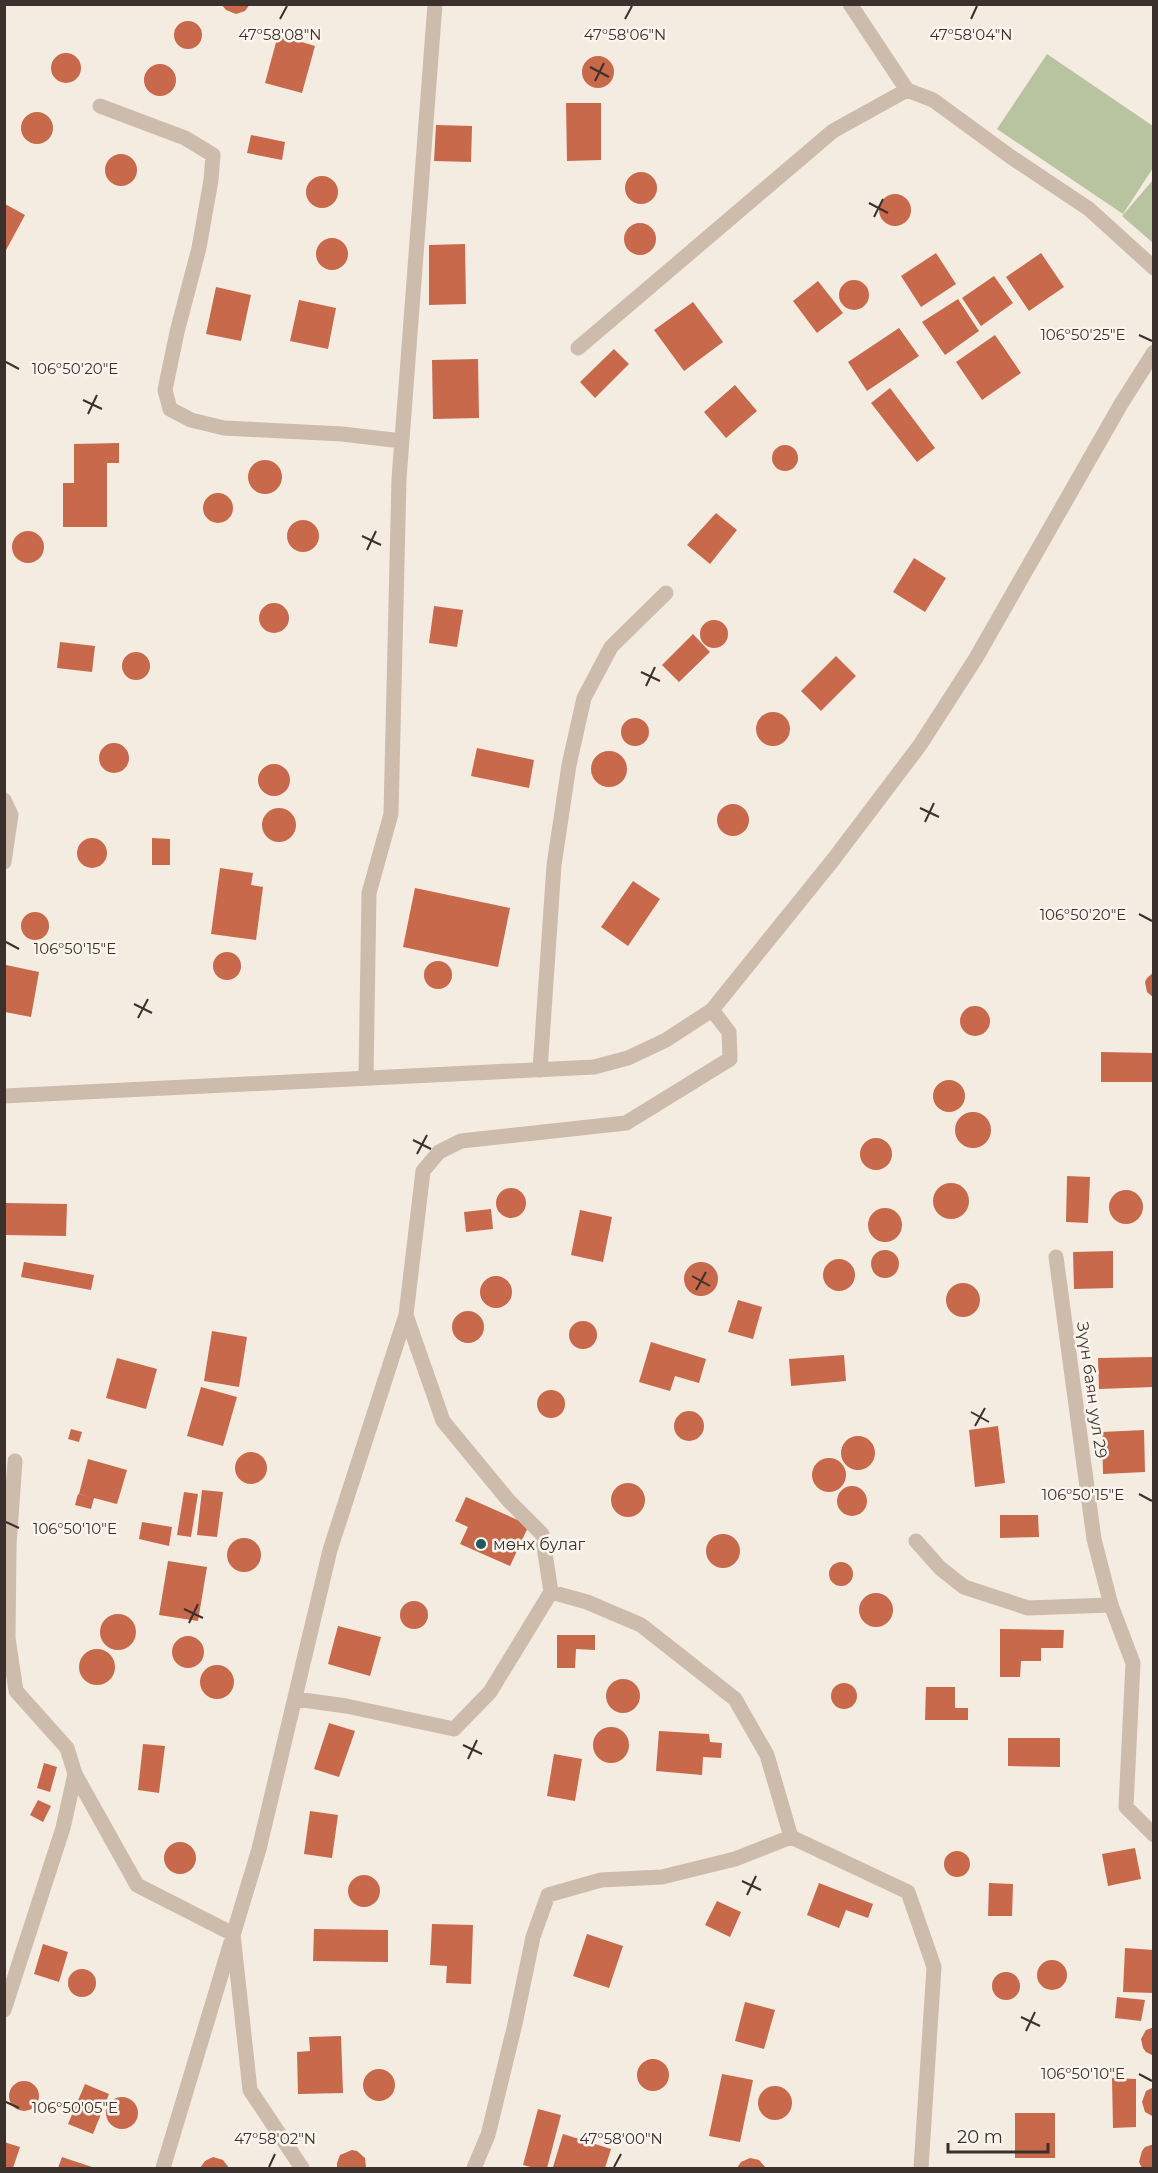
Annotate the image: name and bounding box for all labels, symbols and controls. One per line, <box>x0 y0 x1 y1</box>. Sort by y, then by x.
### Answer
text: 47°58'08"N <box>238 25 322 44</box>
text: 47°58'06"N <box>584 25 666 44</box>
text: 47°58'04"N <box>930 25 1012 44</box>
text: 106°50'25"E <box>1040 325 1126 344</box>
text: 106°50'20"E <box>32 359 118 378</box>
text: 106°50'20"E <box>1040 905 1126 924</box>
text: 106°50'15"E <box>34 939 116 958</box>
street label: Зүүн баян уул 29 <box>1073 1320 1111 1460</box>
text: 106°50'15"E <box>1042 1485 1124 1504</box>
text: 106°50'10"E <box>33 1519 117 1538</box>
place label: мөнх булаг <box>493 1535 586 1554</box>
marker: мөнх булаг <box>474 1537 488 1551</box>
text: 106°50'10"E <box>1041 2064 1125 2083</box>
text: 106°50'05"E <box>32 2098 118 2117</box>
scale bar <box>948 2116 1048 2154</box>
text: 20 m <box>957 2126 1003 2148</box>
text: 47°58'02"N <box>234 2129 316 2148</box>
text: 47°58'00"N <box>579 2129 663 2148</box>

